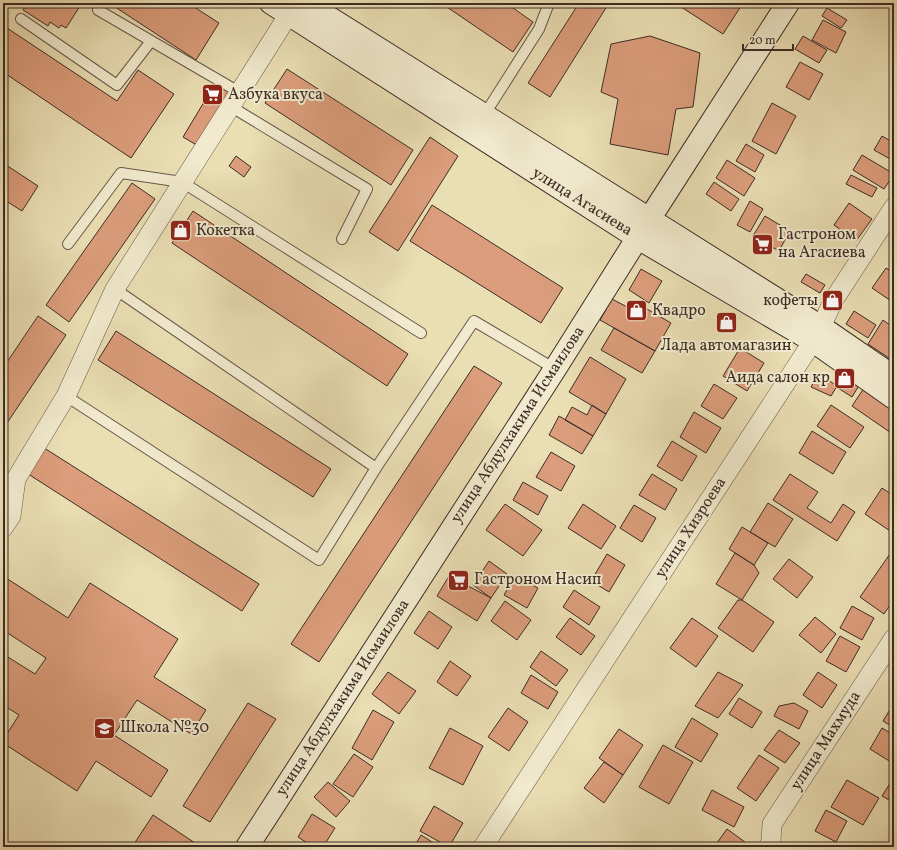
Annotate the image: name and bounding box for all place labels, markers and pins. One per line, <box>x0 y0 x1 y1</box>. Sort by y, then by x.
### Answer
supermarket icon: Азбука вкуса <box>200 82 226 108</box>
place label: Азбука вкуса <box>228 84 323 106</box>
shop icon: Кокетка <box>168 218 194 244</box>
place label: Кокетка <box>196 220 255 242</box>
place label: Гастроном на Агасиева <box>778 224 866 264</box>
supermarket icon: Гастроном на Агасиева <box>750 231 776 257</box>
shop icon: кофеты <box>820 288 846 314</box>
place label: кофеты <box>763 290 818 312</box>
shop icon: Квадро <box>624 298 650 324</box>
place label: Квадро <box>652 300 706 322</box>
shop icon: Лада автомагазин <box>713 309 739 335</box>
place label: Лада автомагазин <box>660 335 792 357</box>
shop icon: Аида салон кр <box>832 365 858 391</box>
place label: Аида салон кр <box>726 367 830 389</box>
supermarket icon: Гастроном Насип <box>445 567 471 593</box>
place label: Гастроном Насип <box>474 569 601 591</box>
school or university icon: Школа №30 <box>91 715 117 741</box>
place label: Школа №30 <box>120 717 209 739</box>

